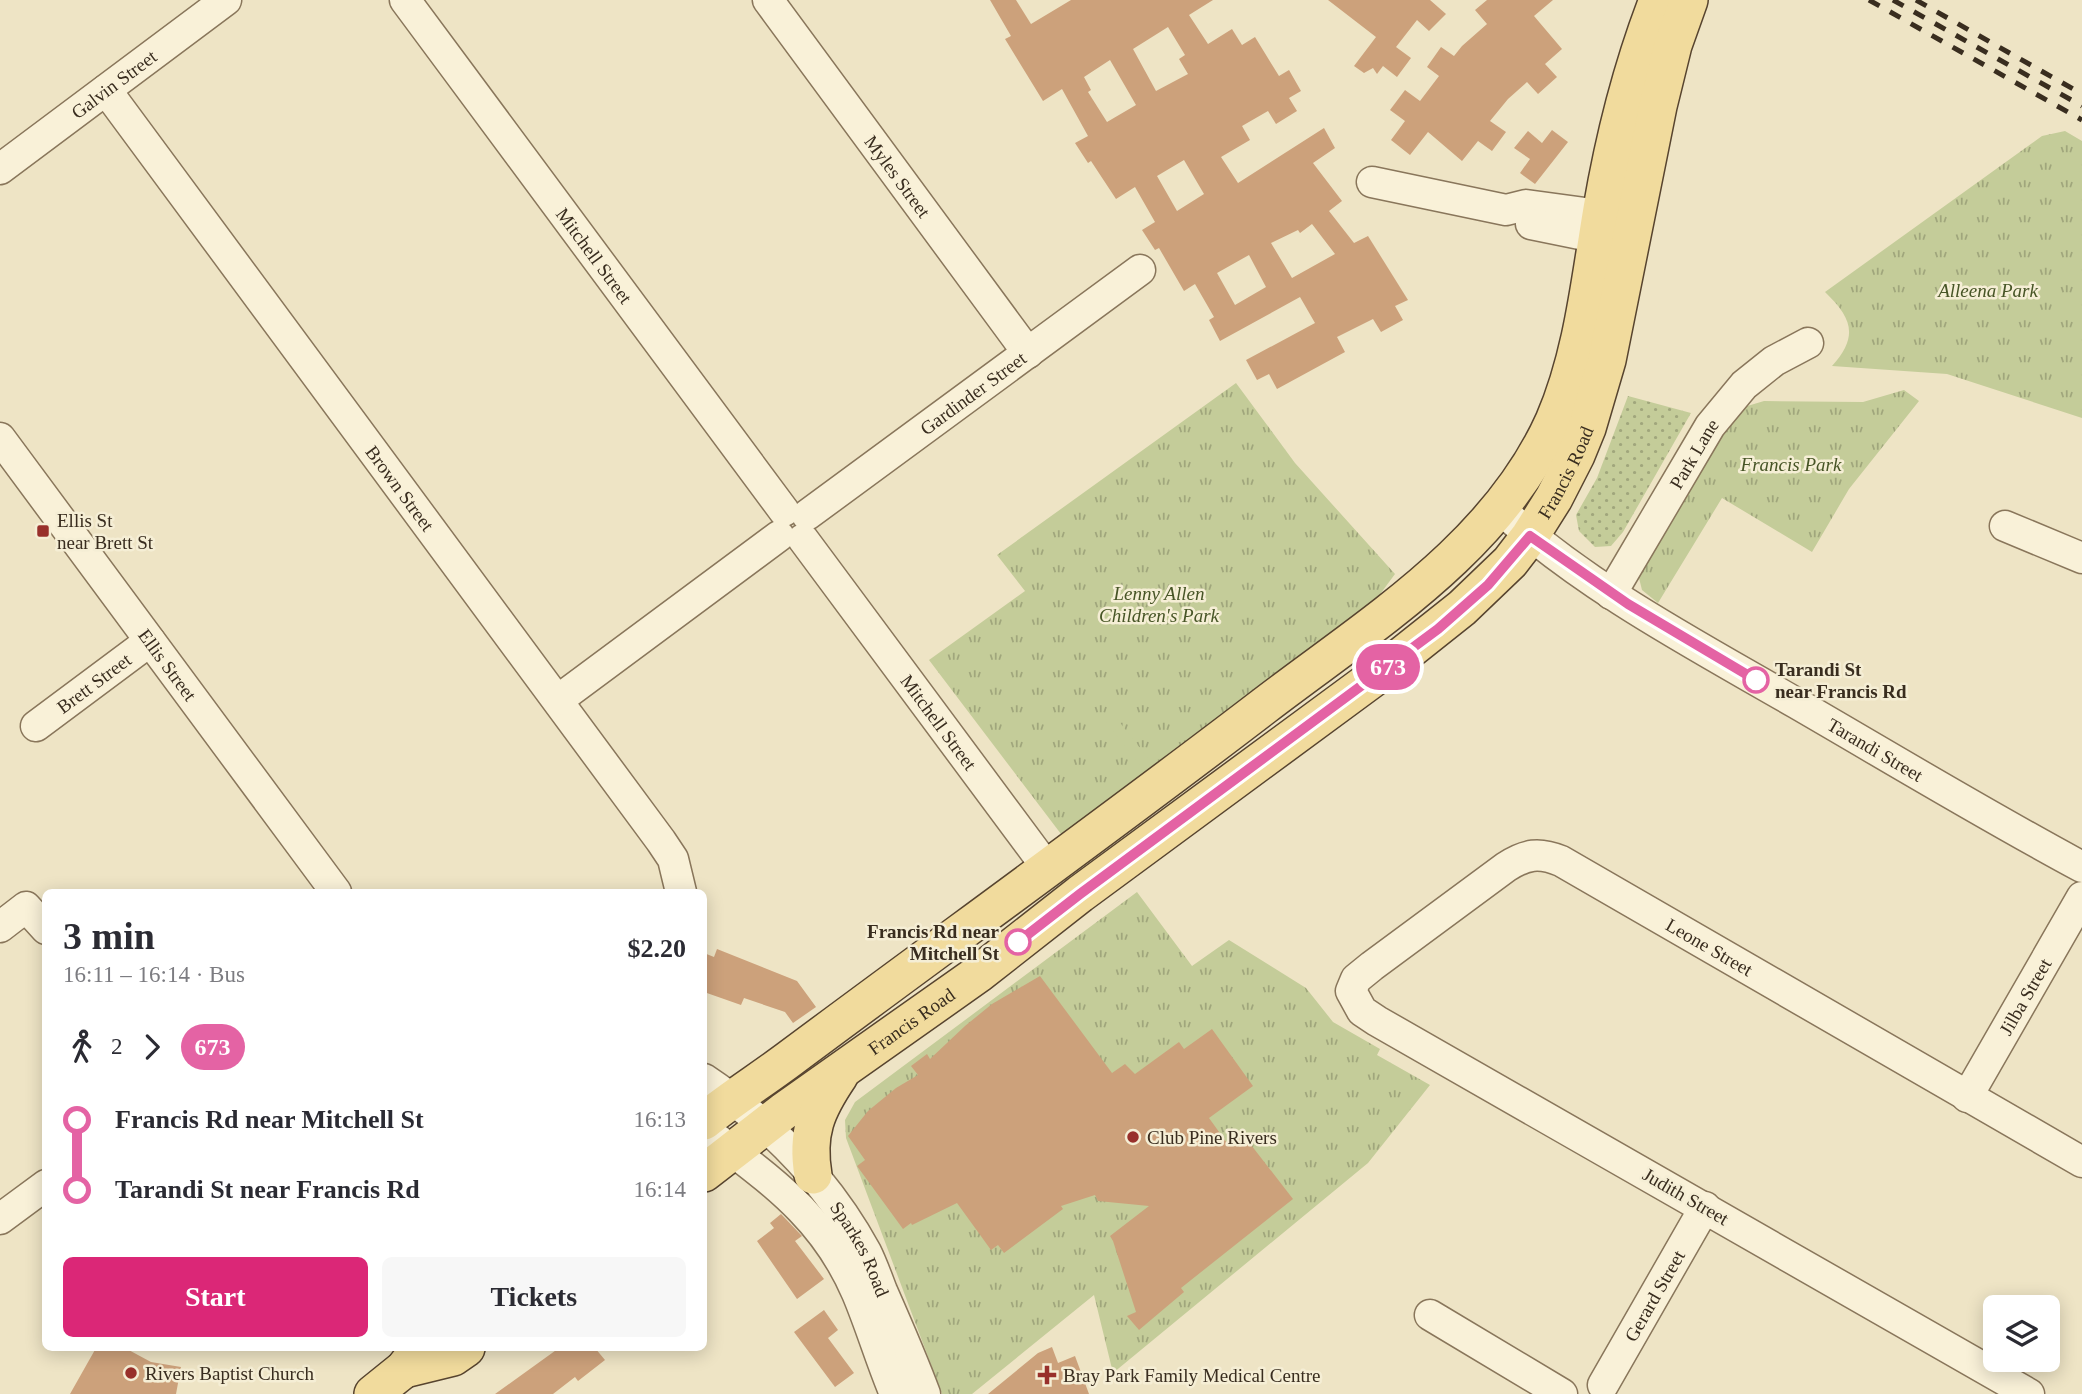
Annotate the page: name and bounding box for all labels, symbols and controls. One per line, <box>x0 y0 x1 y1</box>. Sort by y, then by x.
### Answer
street label: Galvin Street <box>67 45 161 123</box>
street label: Myles Street <box>860 132 935 222</box>
street label: Mitchell Street <box>552 204 637 308</box>
park label: Alleena Park <box>1936 280 2038 301</box>
street label: Gardinder Street <box>916 347 1031 439</box>
street label: Park Lane <box>1665 414 1723 493</box>
street label: Francis Road <box>1534 423 1598 523</box>
street label: Brown Street <box>361 442 439 536</box>
park label: Francis Park <box>1740 454 1842 475</box>
place label: Ellis St near Brett St <box>57 510 154 553</box>
marker: Ellis St near Brett St <box>35 523 51 539</box>
park label: Lenny Allen Children's Park <box>1099 583 1220 626</box>
street label: Ellis Street <box>134 625 201 706</box>
line badge: 673 <box>1348 644 1428 690</box>
street label: Brett Street <box>53 648 136 718</box>
text: 673 <box>1370 654 1406 680</box>
place label: Tarandi St near Francis Rd <box>1775 659 1907 702</box>
marker: Tarandi St near Francis Rd <box>1743 667 1769 693</box>
street label: Mitchell Street <box>896 671 981 775</box>
street label: Tarandi Street <box>1824 714 1927 786</box>
street label: Leone Street <box>1662 914 1757 981</box>
text: 3 min <box>63 915 155 957</box>
place label: Francis Rd near Mitchell St <box>867 921 1000 964</box>
marker: Francis Rd near Mitchell St <box>1005 929 1031 955</box>
text: $2.20 <box>628 934 686 963</box>
street label: Jilba Street <box>1995 954 2056 1039</box>
text: 16:11 – 16:14 · Bus <box>63 962 245 987</box>
street label: Francis Road <box>864 984 959 1059</box>
icon: walk <box>63 1028 101 1066</box>
icon: forward <box>133 1028 171 1066</box>
text: 2 <box>111 1034 123 1059</box>
text: 673 <box>195 1034 231 1060</box>
text: Francis Rd near Mitchell St <box>115 1105 424 1134</box>
text: 16:13 <box>634 1107 686 1132</box>
place label: Club Pine Rivers <box>1147 1127 1277 1148</box>
marker: Club Pine Rivers <box>1125 1129 1141 1145</box>
street label: Judith Street <box>1639 1163 1733 1230</box>
text: Tarandi St near Francis Rd <box>115 1175 420 1204</box>
text: 16:14 <box>634 1177 686 1202</box>
street label: Sparkes Road <box>826 1197 893 1301</box>
street label: Gerard Street <box>1620 1246 1689 1345</box>
button: Start <box>63 1257 368 1337</box>
button: Tickets <box>382 1257 686 1337</box>
map controls <box>1983 1295 2060 1372</box>
button: layers <box>1983 1295 2060 1372</box>
place label: Rivers Baptist Church <box>145 1363 314 1384</box>
marker: Rivers Baptist Church <box>123 1365 139 1381</box>
marker: Bray Park Family Medical Centre <box>1037 1365 1057 1385</box>
place label: Bray Park Family Medical Centre <box>1063 1365 1321 1386</box>

